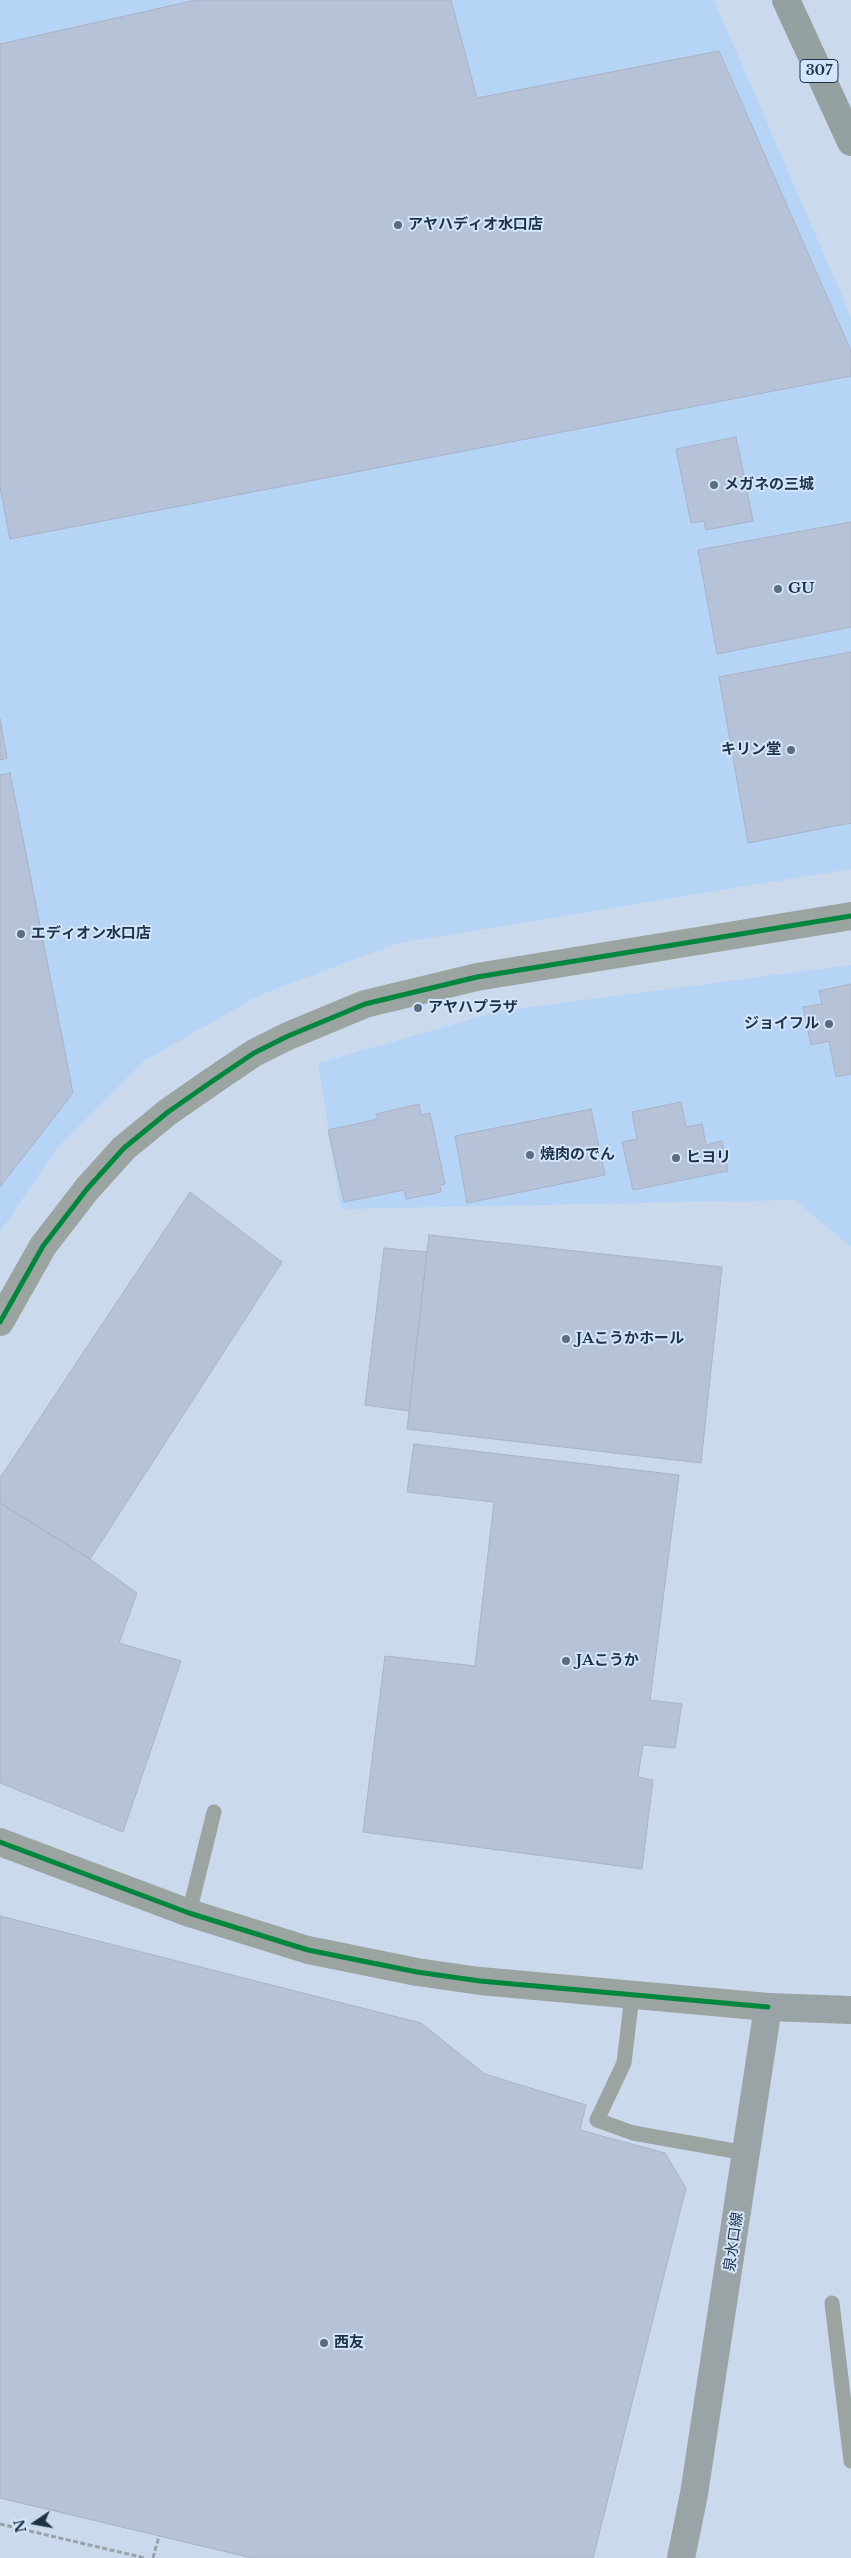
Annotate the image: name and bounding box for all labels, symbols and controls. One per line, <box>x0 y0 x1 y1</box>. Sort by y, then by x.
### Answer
road number: 307 <box>800 59 838 82</box>
place label: アヤハディオ水口店 <box>408 216 543 234</box>
marker: アヤハディオ水口店 <box>392 219 404 231</box>
place label: メガネの三城 <box>724 476 814 494</box>
marker: メガネの三城 <box>708 479 720 491</box>
place label: GU <box>788 580 814 598</box>
marker: GU <box>772 583 784 595</box>
place label: キリン堂 <box>721 741 781 759</box>
marker: キリン堂 <box>785 744 797 756</box>
place label: エディオン水口店 <box>31 925 151 943</box>
marker: エディオン水口店 <box>15 928 27 940</box>
place label: アヤハプラザ <box>428 999 518 1017</box>
marker: アヤハプラザ <box>412 1002 424 1014</box>
place label: ジョイフル <box>744 1015 819 1033</box>
marker: ジョイフル <box>823 1018 835 1030</box>
place label: 焼肉のでん <box>540 1146 615 1164</box>
marker: 焼肉のでん <box>524 1149 536 1161</box>
place label: ヒヨリ <box>686 1149 731 1167</box>
marker: ヒヨリ <box>670 1152 682 1164</box>
place label: JAこうかホール <box>576 1330 684 1348</box>
marker: JAこうかホール <box>560 1333 572 1345</box>
place label: JAこうか <box>576 1652 639 1670</box>
marker: JAこうか <box>560 1655 572 1667</box>
street label: 泉水口線 <box>721 2211 747 2273</box>
place label: 西友 <box>334 2334 364 2352</box>
marker: 西友 <box>318 2337 330 2349</box>
north arrow <box>10 2498 60 2548</box>
text: N <box>10 2518 31 2534</box>

